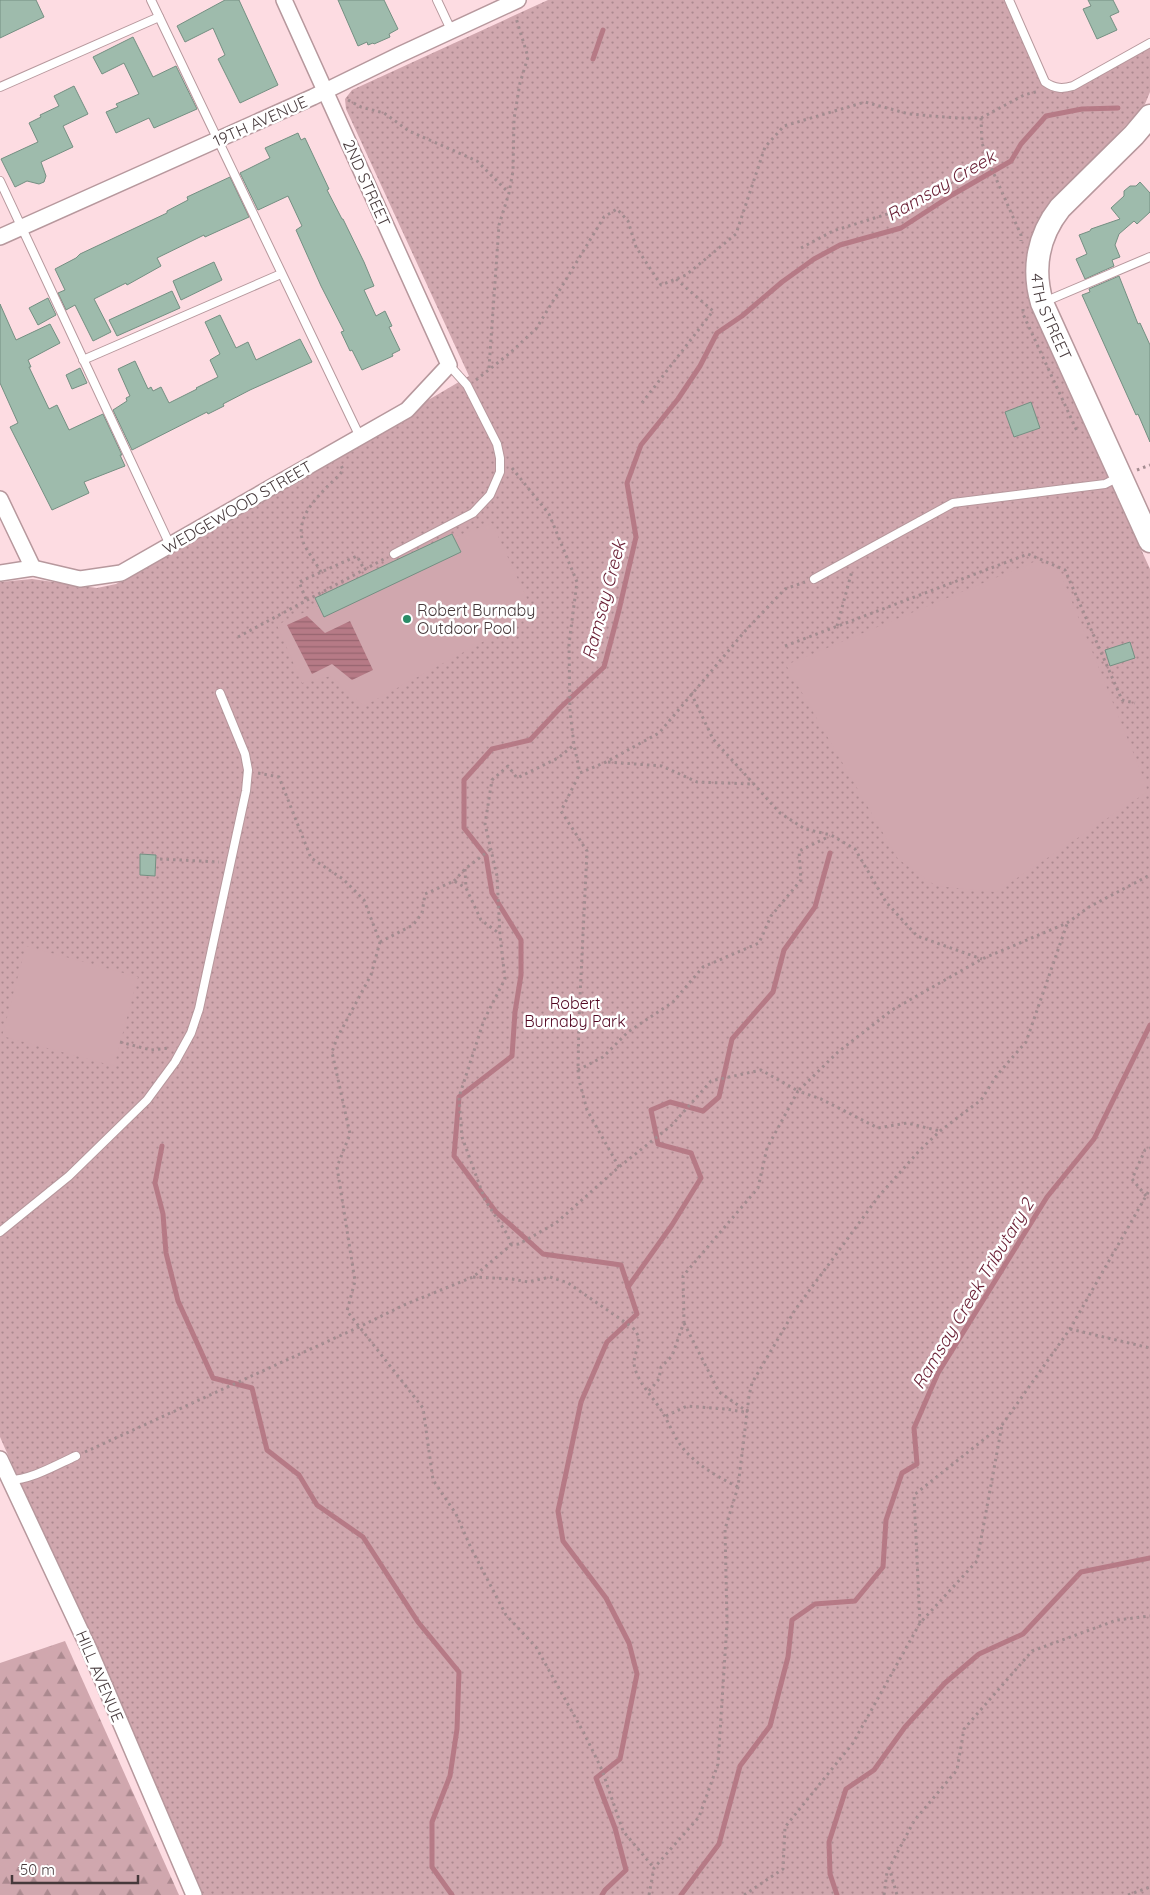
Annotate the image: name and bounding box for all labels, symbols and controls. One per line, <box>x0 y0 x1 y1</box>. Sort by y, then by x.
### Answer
street label: 19TH AVENUE <box>210 91 310 151</box>
street label: 2ND STREET <box>339 136 395 230</box>
water label: Ramsay Creek <box>882 144 1001 226</box>
street label: 4TH STREET <box>1027 273 1077 363</box>
street label: WEDGEWOOD STREET <box>159 456 316 558</box>
water label: Ramsay Creek <box>577 536 631 662</box>
place label: Robert Burnaby Outdoor Pool <box>417 600 535 638</box>
marker: Robert Burnaby Outdoor Pool <box>401 613 413 625</box>
park label: Robert Burnaby Park <box>524 993 626 1031</box>
water label: Ramsay Creek Tributary 2 <box>907 1193 1040 1393</box>
street label: HILL AVENUE <box>72 1627 128 1725</box>
scale bar <box>12 1852 139 1884</box>
text: 50 m <box>20 1860 55 1879</box>

